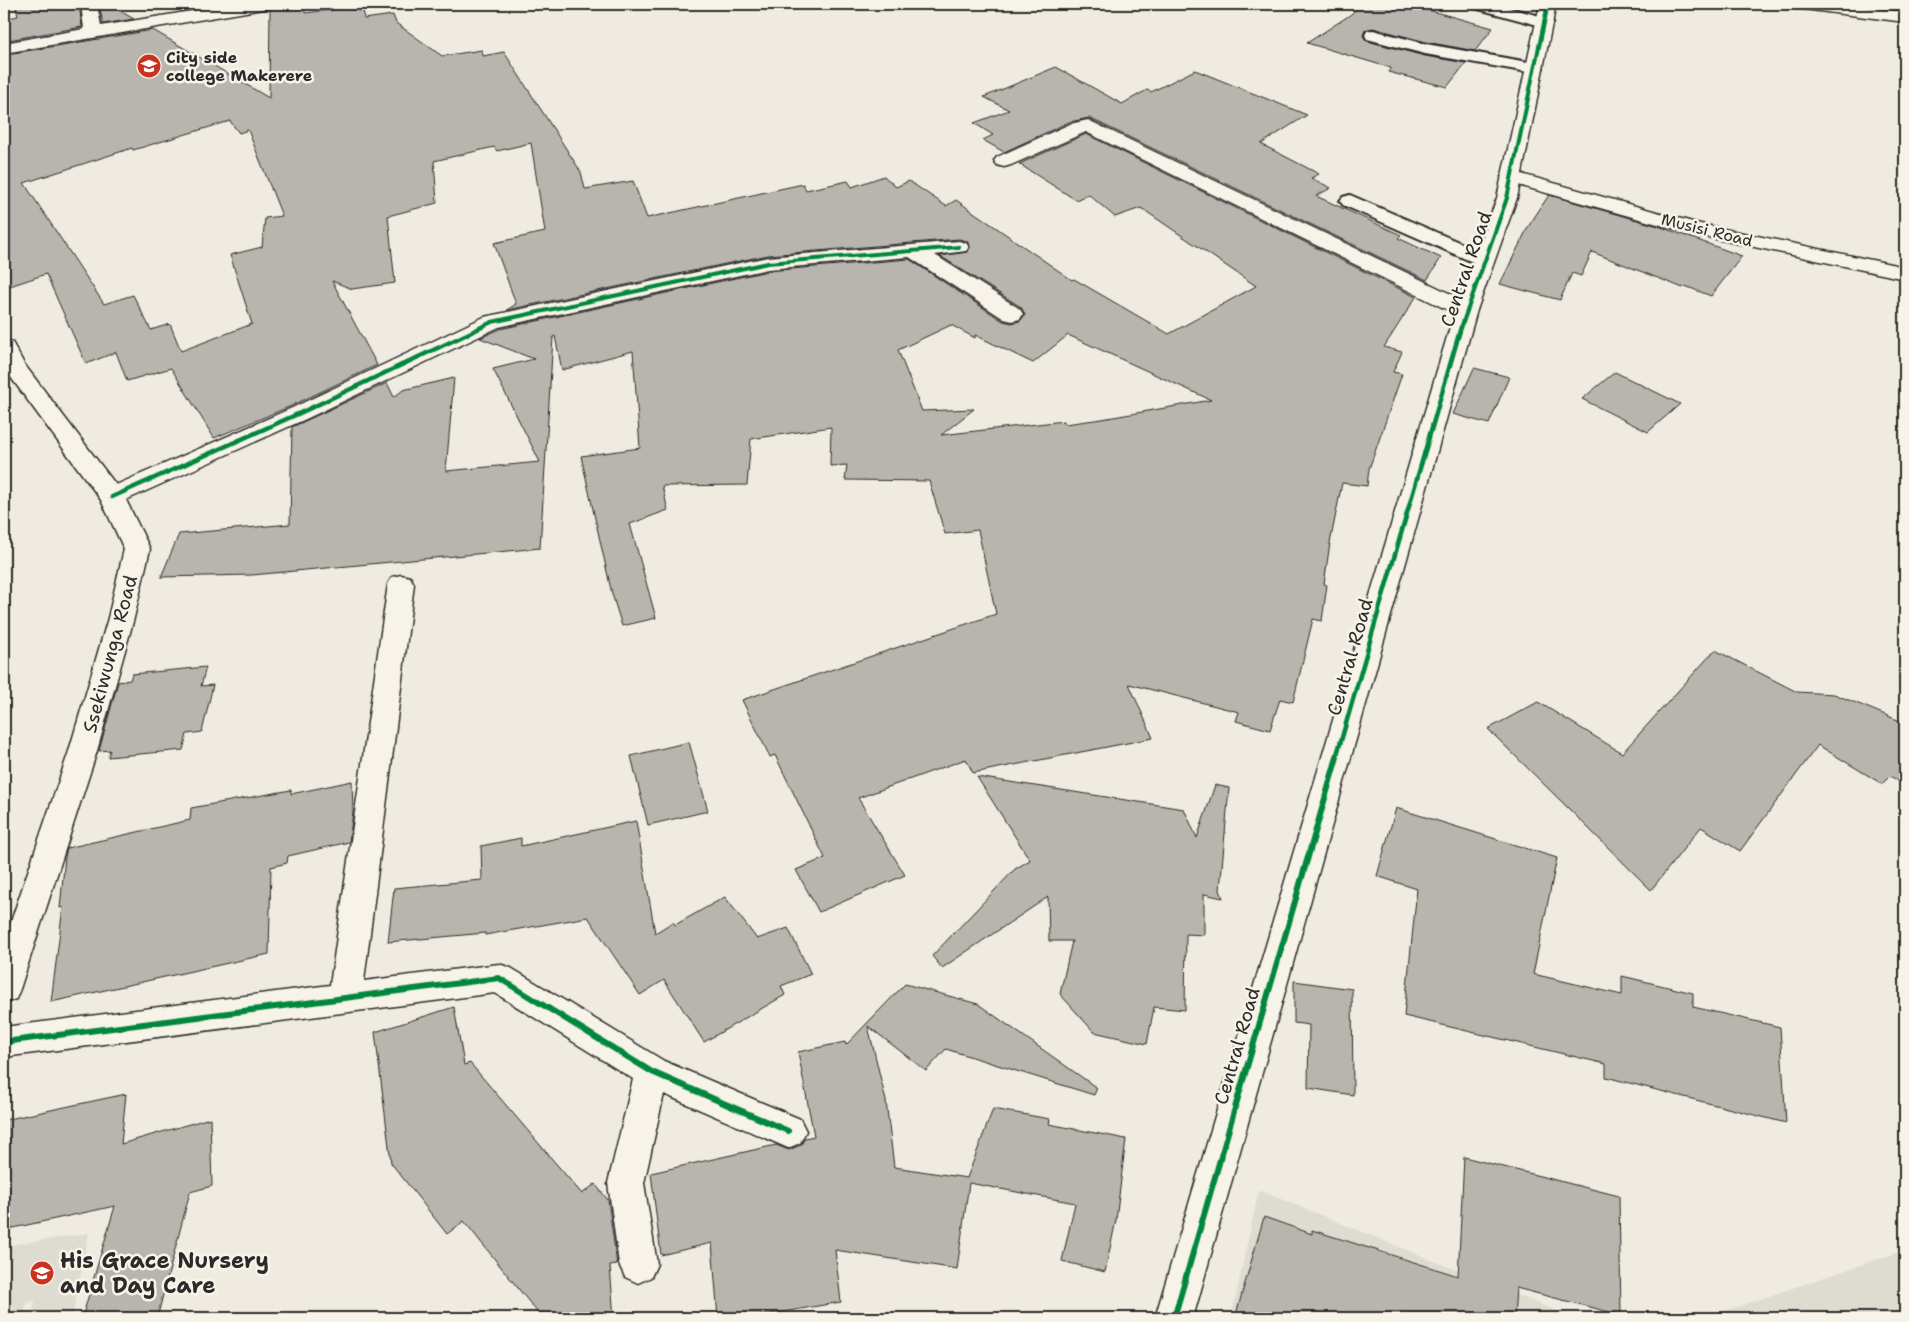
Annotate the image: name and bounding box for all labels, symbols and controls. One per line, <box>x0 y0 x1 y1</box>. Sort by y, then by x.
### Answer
place label: City side college Makerere <box>166 47 313 86</box>
school or university icon: City side college Makerere <box>136 53 162 79</box>
street label: Central Road <box>1435 208 1497 330</box>
street label: Musisi Road <box>1659 208 1755 252</box>
street label: Ssekiwunga Road <box>77 573 143 735</box>
street label: Central Road <box>1321 596 1379 718</box>
street label: Central Road <box>1208 985 1266 1107</box>
place label: His Grace Nursery and Day Care <box>60 1246 269 1300</box>
school or university icon: His Grace Nursery and Day Care <box>29 1260 55 1286</box>

